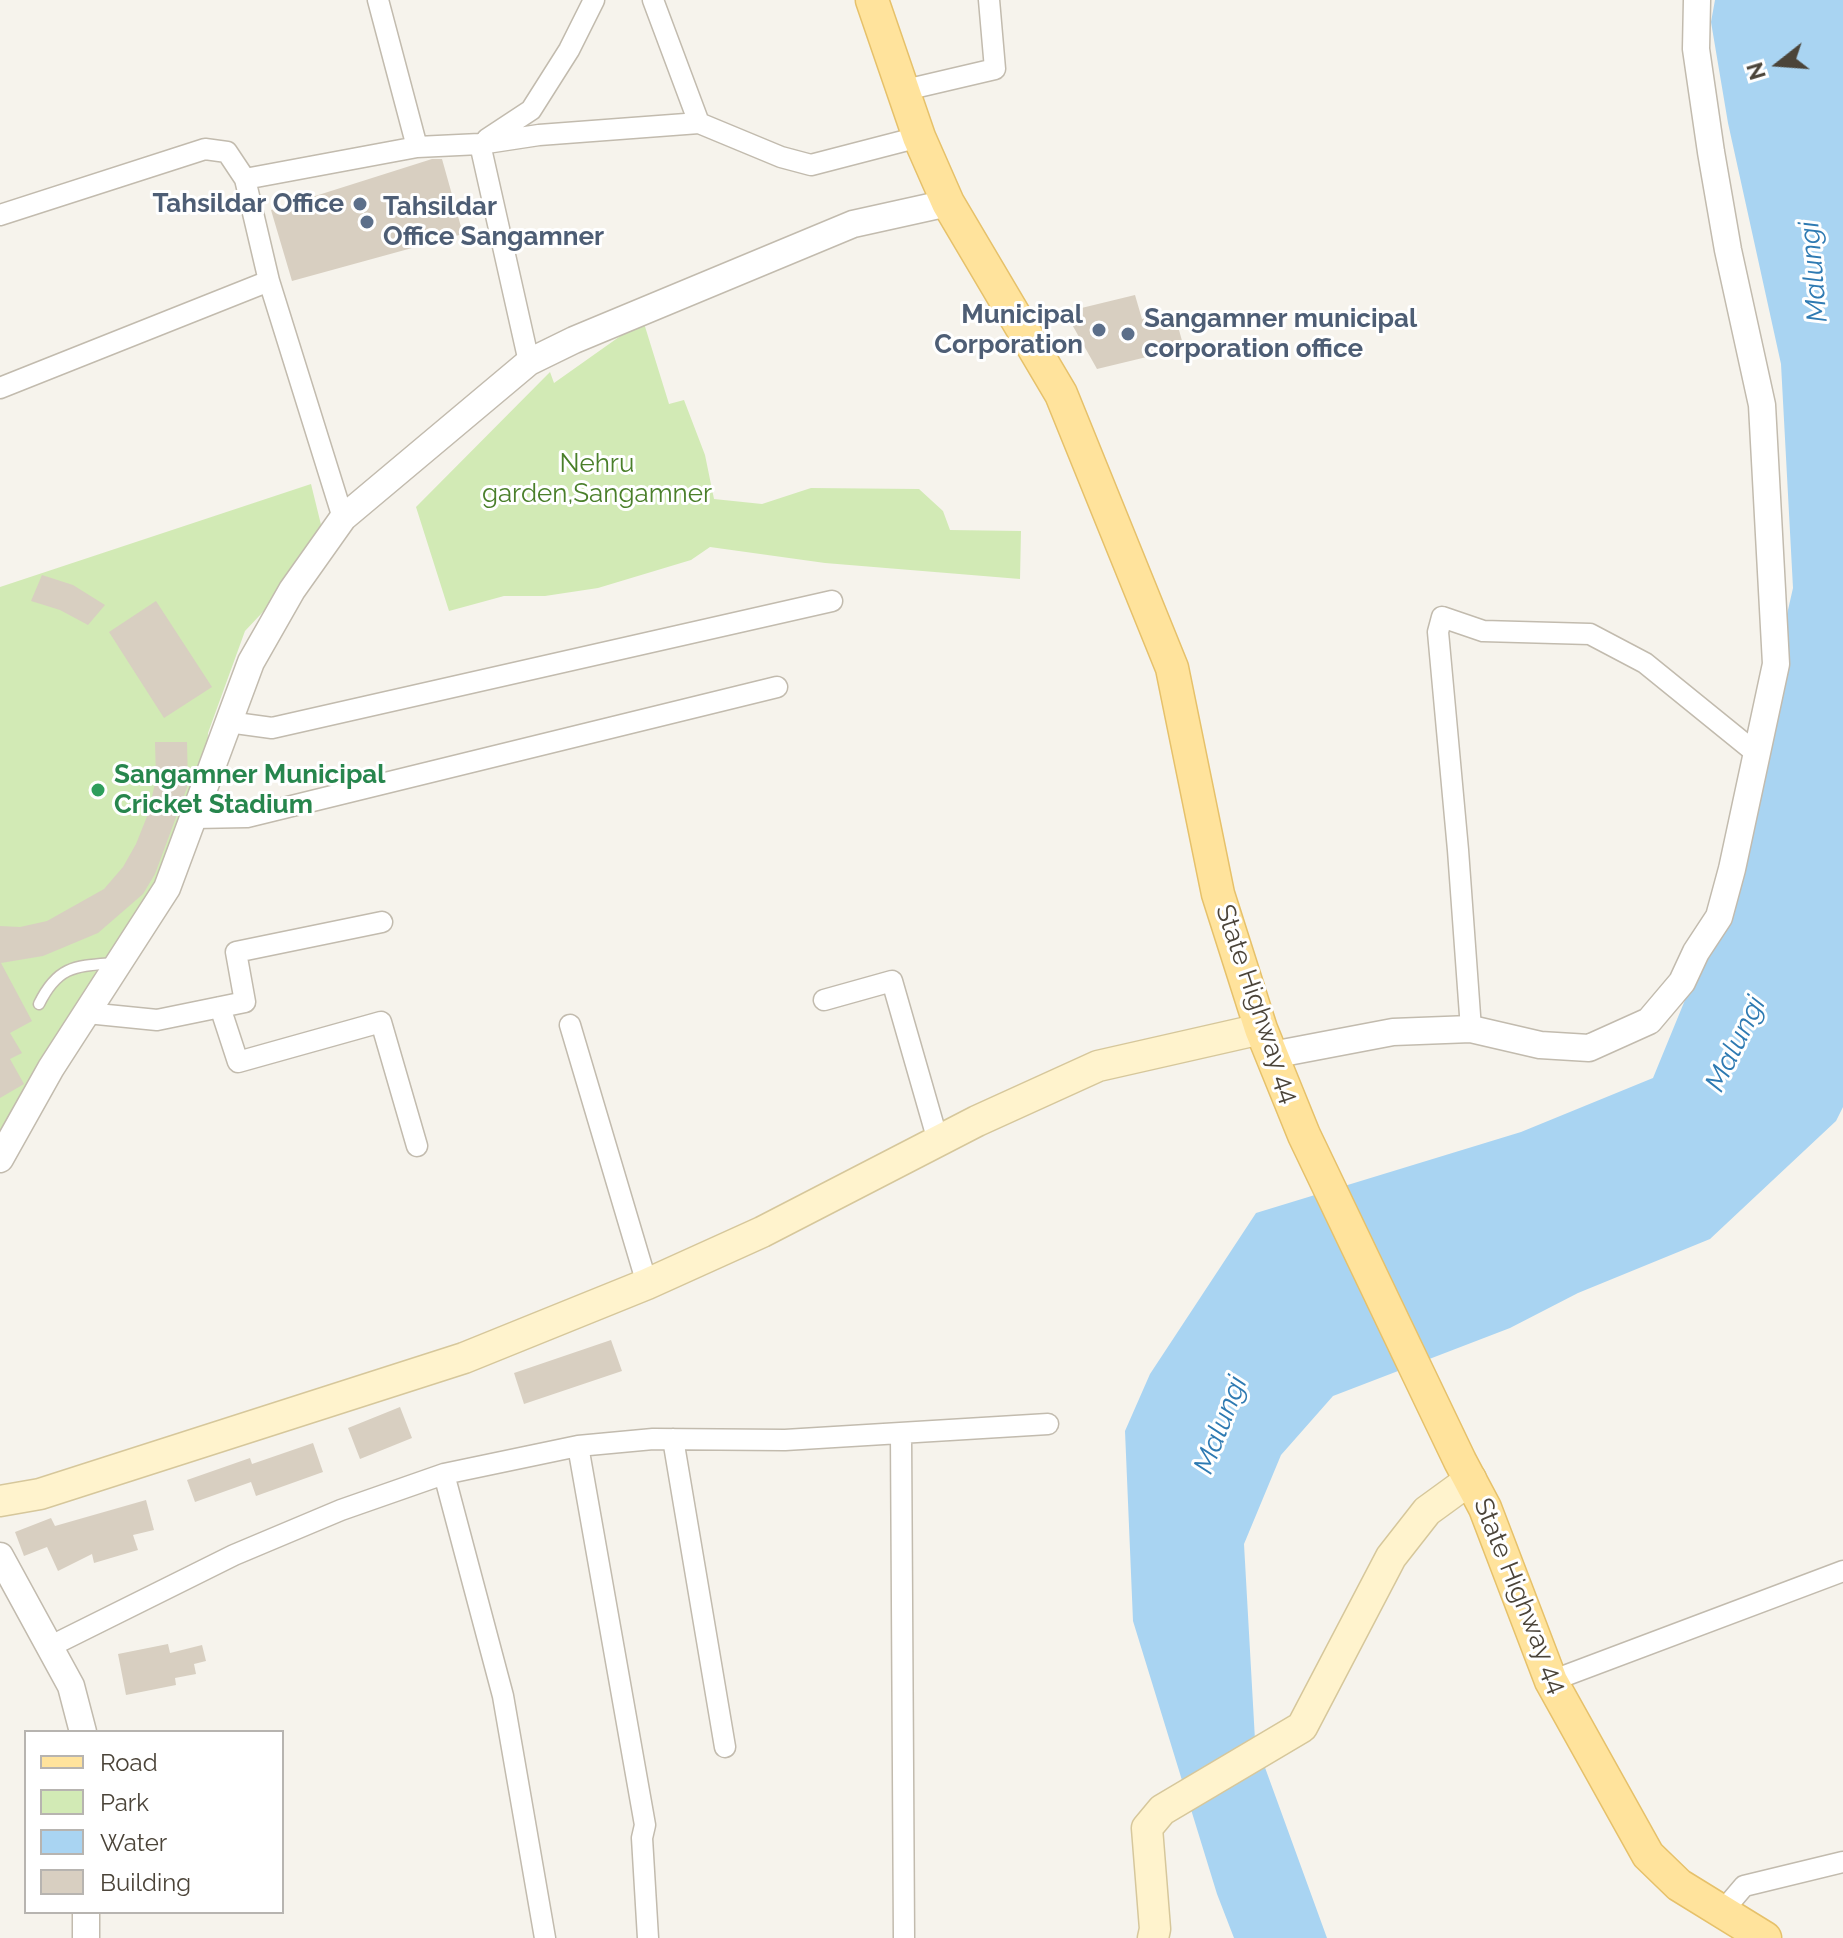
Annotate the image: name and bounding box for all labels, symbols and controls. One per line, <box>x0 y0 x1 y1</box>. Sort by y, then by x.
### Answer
north arrow <box>1739 24 1819 104</box>
text: N <box>1741 59 1771 83</box>
place label: Tahsildar Office <box>152 188 344 220</box>
place label: Tahsildar Office Sangamner <box>383 191 604 252</box>
marker: Tahsildar Office <box>351 195 369 213</box>
marker: Tahsildar Office Sangamner <box>358 213 376 231</box>
water label: Malungi <box>1793 220 1835 324</box>
place label: Municipal Corporation <box>934 299 1083 360</box>
place label: Sangamner municipal corporation office <box>1144 303 1417 364</box>
marker: Municipal Corporation <box>1090 321 1108 339</box>
marker: Sangamner municipal corporation office <box>1119 325 1137 343</box>
park label: Nehru garden,Sangamner <box>482 448 712 510</box>
place label: Sangamner Municipal Cricket Stadium <box>114 759 386 820</box>
marker: Sangamner Municipal Cricket Stadium <box>89 781 107 799</box>
street label: State Highway 44 <box>1208 901 1306 1107</box>
water label: Malungi <box>1699 991 1773 1097</box>
water label: Malungi <box>1187 1372 1255 1478</box>
street label: State Highway 44 <box>1467 1494 1573 1698</box>
legend <box>24 1730 284 1914</box>
text: Road <box>100 1748 158 1777</box>
text: Park <box>100 1788 149 1817</box>
text: Water <box>100 1828 167 1857</box>
text: Building <box>100 1868 191 1897</box>

